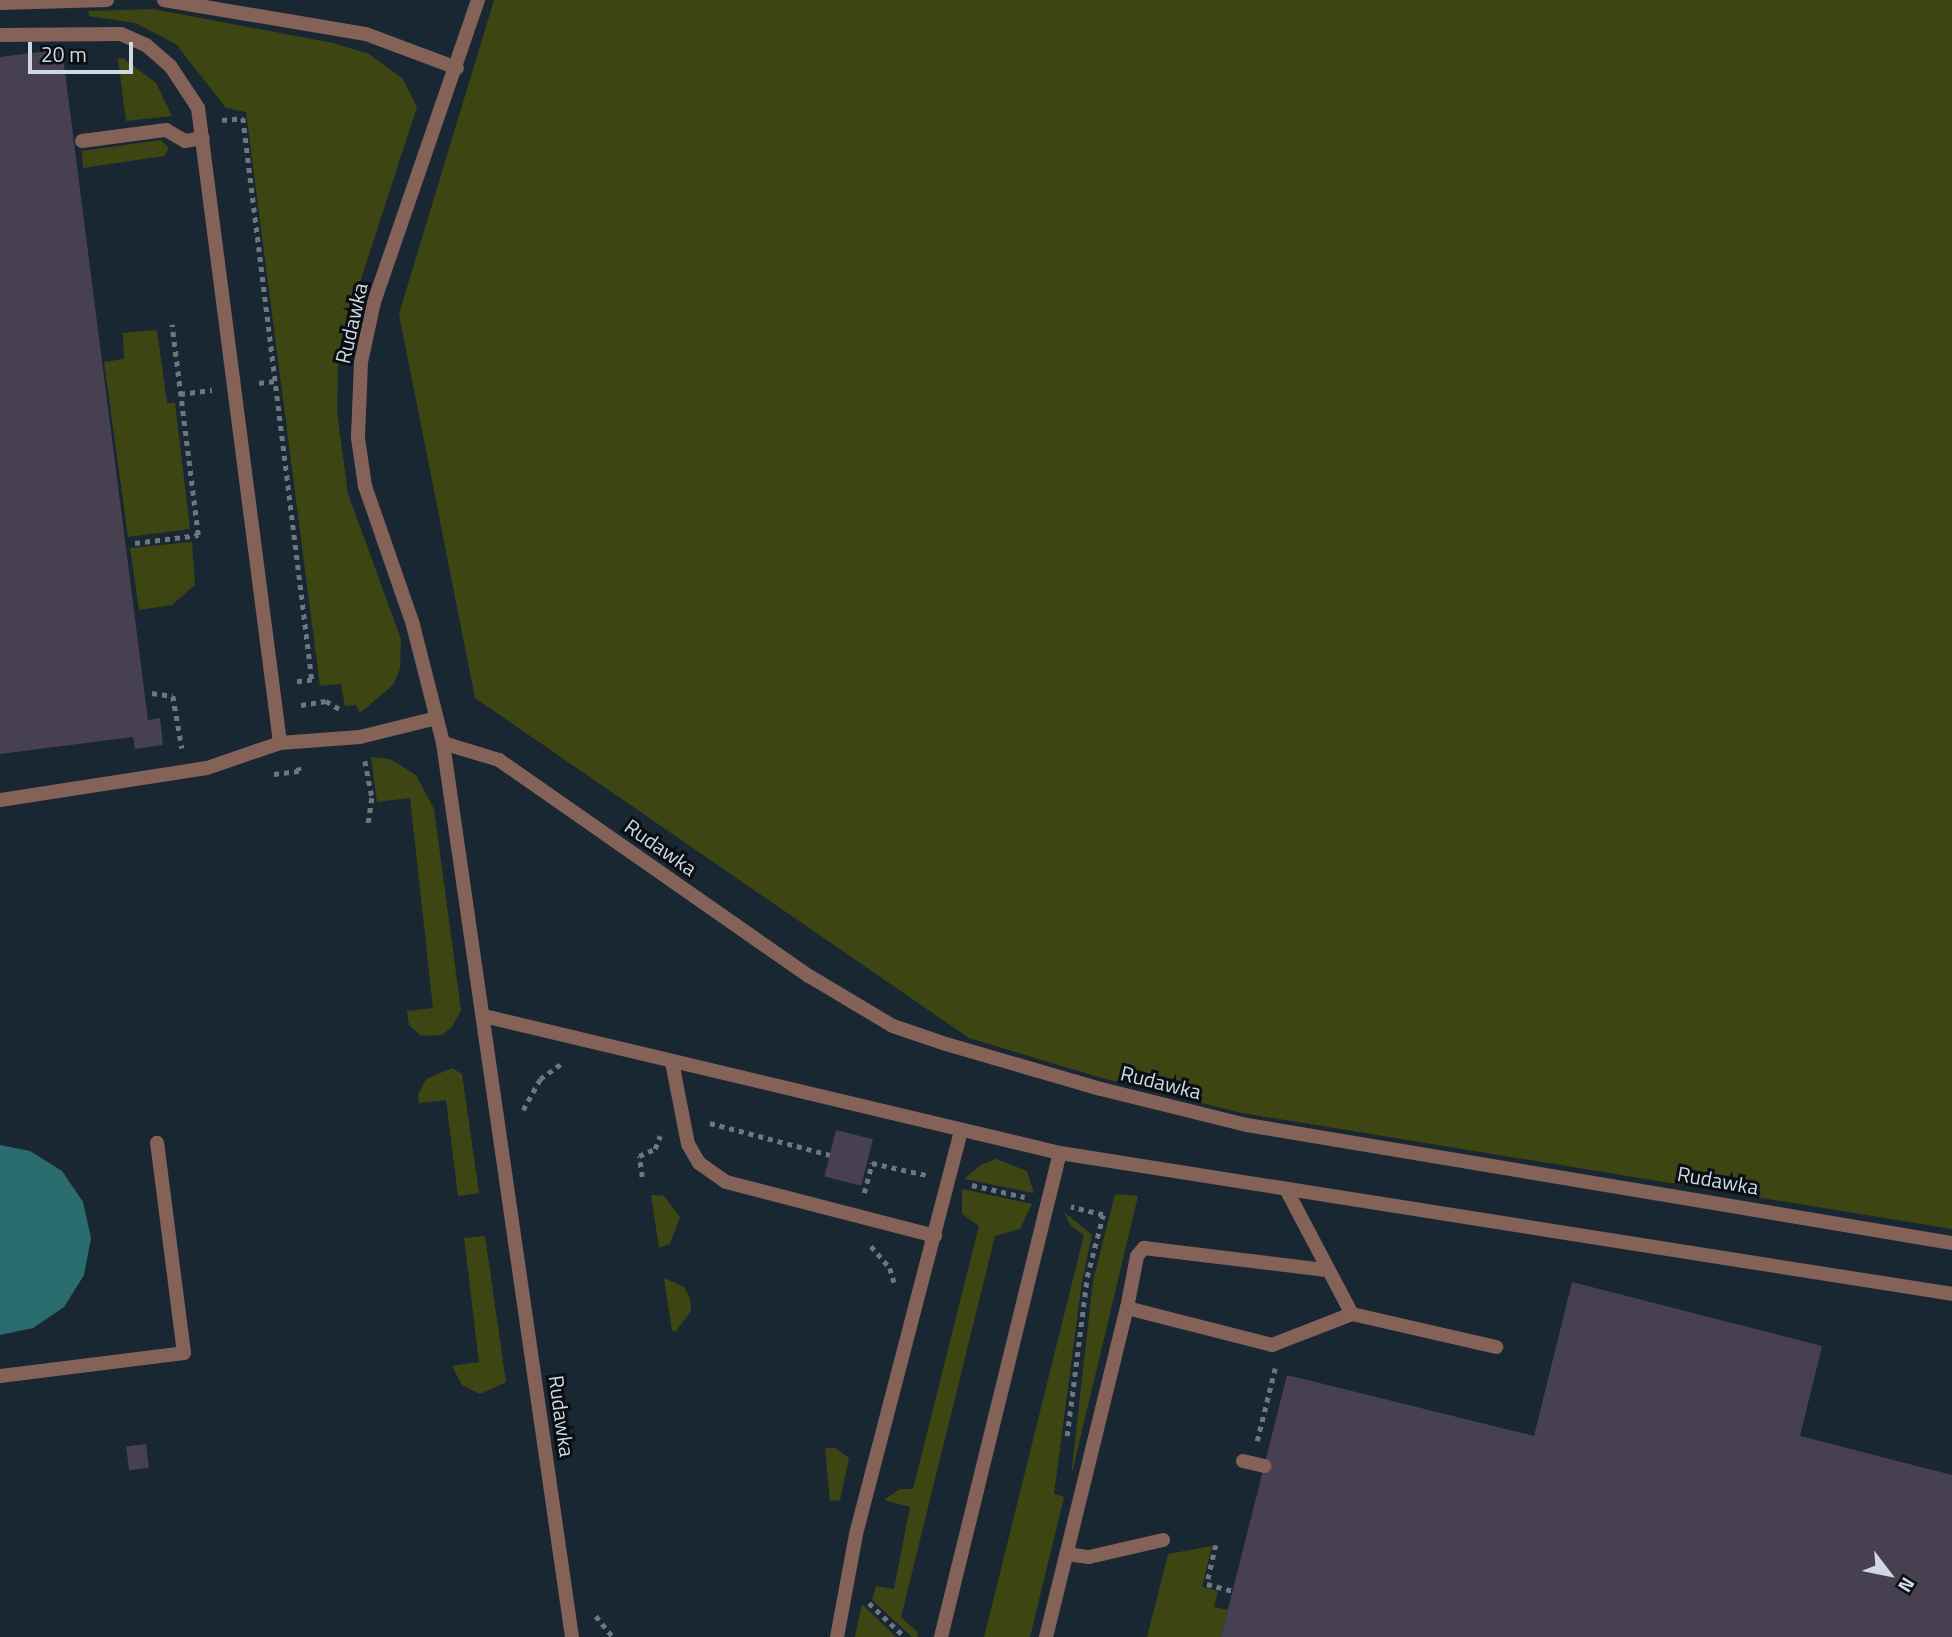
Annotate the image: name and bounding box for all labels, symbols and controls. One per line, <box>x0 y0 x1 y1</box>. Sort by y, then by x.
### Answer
scale bar <box>32 28 136 72</box>
text: 20 m <box>41 38 87 70</box>
street label: Rudawka <box>329 280 373 366</box>
street label: Rudawka <box>620 813 702 881</box>
street label: Rudawka <box>1118 1060 1204 1104</box>
street label: Rudawka <box>1675 1160 1761 1200</box>
street label: Rudawka <box>544 1374 580 1458</box>
north arrow <box>1854 1539 1924 1609</box>
text: N <box>1891 1572 1923 1599</box>

